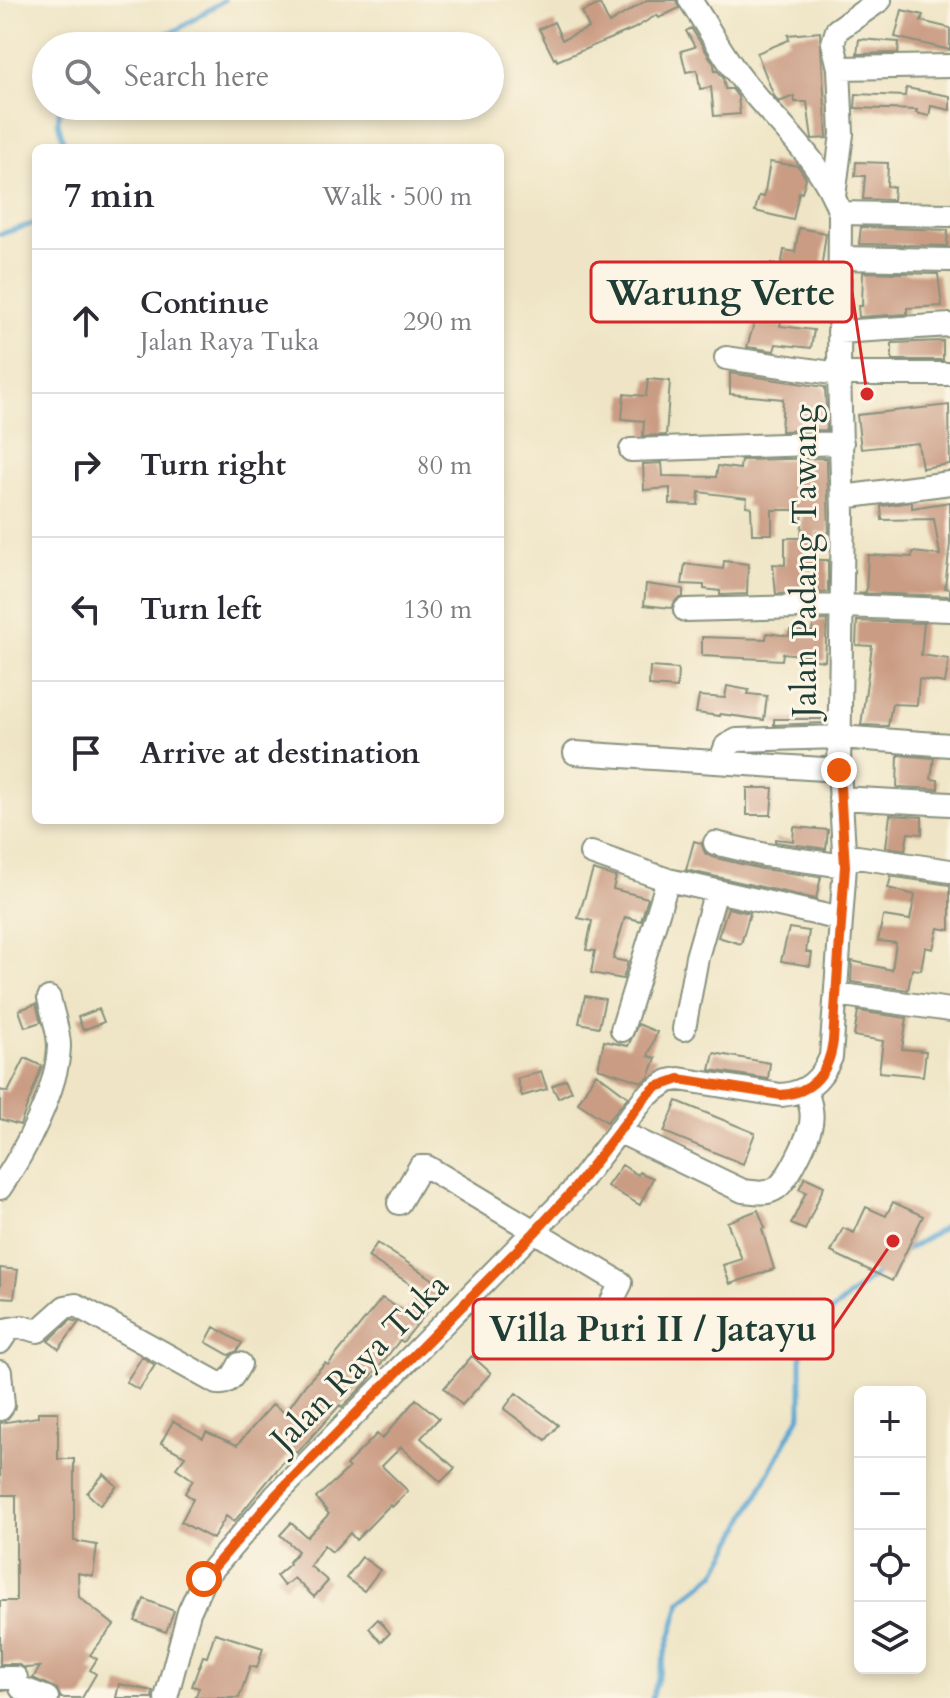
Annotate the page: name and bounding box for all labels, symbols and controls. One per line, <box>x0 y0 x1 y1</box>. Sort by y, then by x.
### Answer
search box <box>32 32 504 120</box>
icon: search <box>60 54 104 98</box>
text: Search here <box>124 56 269 97</box>
text: 7 min <box>64 173 155 219</box>
text: Walk · 500 m <box>322 179 472 214</box>
callout: Warung Verte <box>591 262 852 322</box>
text: Warung Verte <box>606 269 836 318</box>
text: Continue <box>140 283 269 324</box>
icon: ahead <box>64 299 108 343</box>
text: 290 m <box>403 304 472 339</box>
text: Jalan Raya Tuka <box>140 324 319 359</box>
street label: Jalan Padang Tawang <box>782 404 828 723</box>
icon: right <box>64 443 108 487</box>
text: Turn right <box>140 445 286 486</box>
text: 80 m <box>416 448 472 483</box>
icon: left <box>64 587 108 631</box>
text: Turn left <box>140 589 262 630</box>
text: 130 m <box>403 592 472 627</box>
icon: arrive <box>64 731 108 775</box>
text: Arrive at destination <box>140 733 420 774</box>
route end <box>821 752 857 788</box>
street label: Jalan Raya Tuka <box>257 1263 459 1465</box>
callout: Villa Puri II / Jatayu <box>473 1299 833 1359</box>
text: Villa Puri II / Jatayu <box>489 1305 817 1354</box>
map controls <box>854 1386 926 1674</box>
button: + <box>854 1386 926 1458</box>
button: − <box>854 1458 926 1530</box>
button: locate <box>854 1530 926 1602</box>
route start <box>186 1561 222 1597</box>
button: layers <box>854 1602 926 1674</box>

